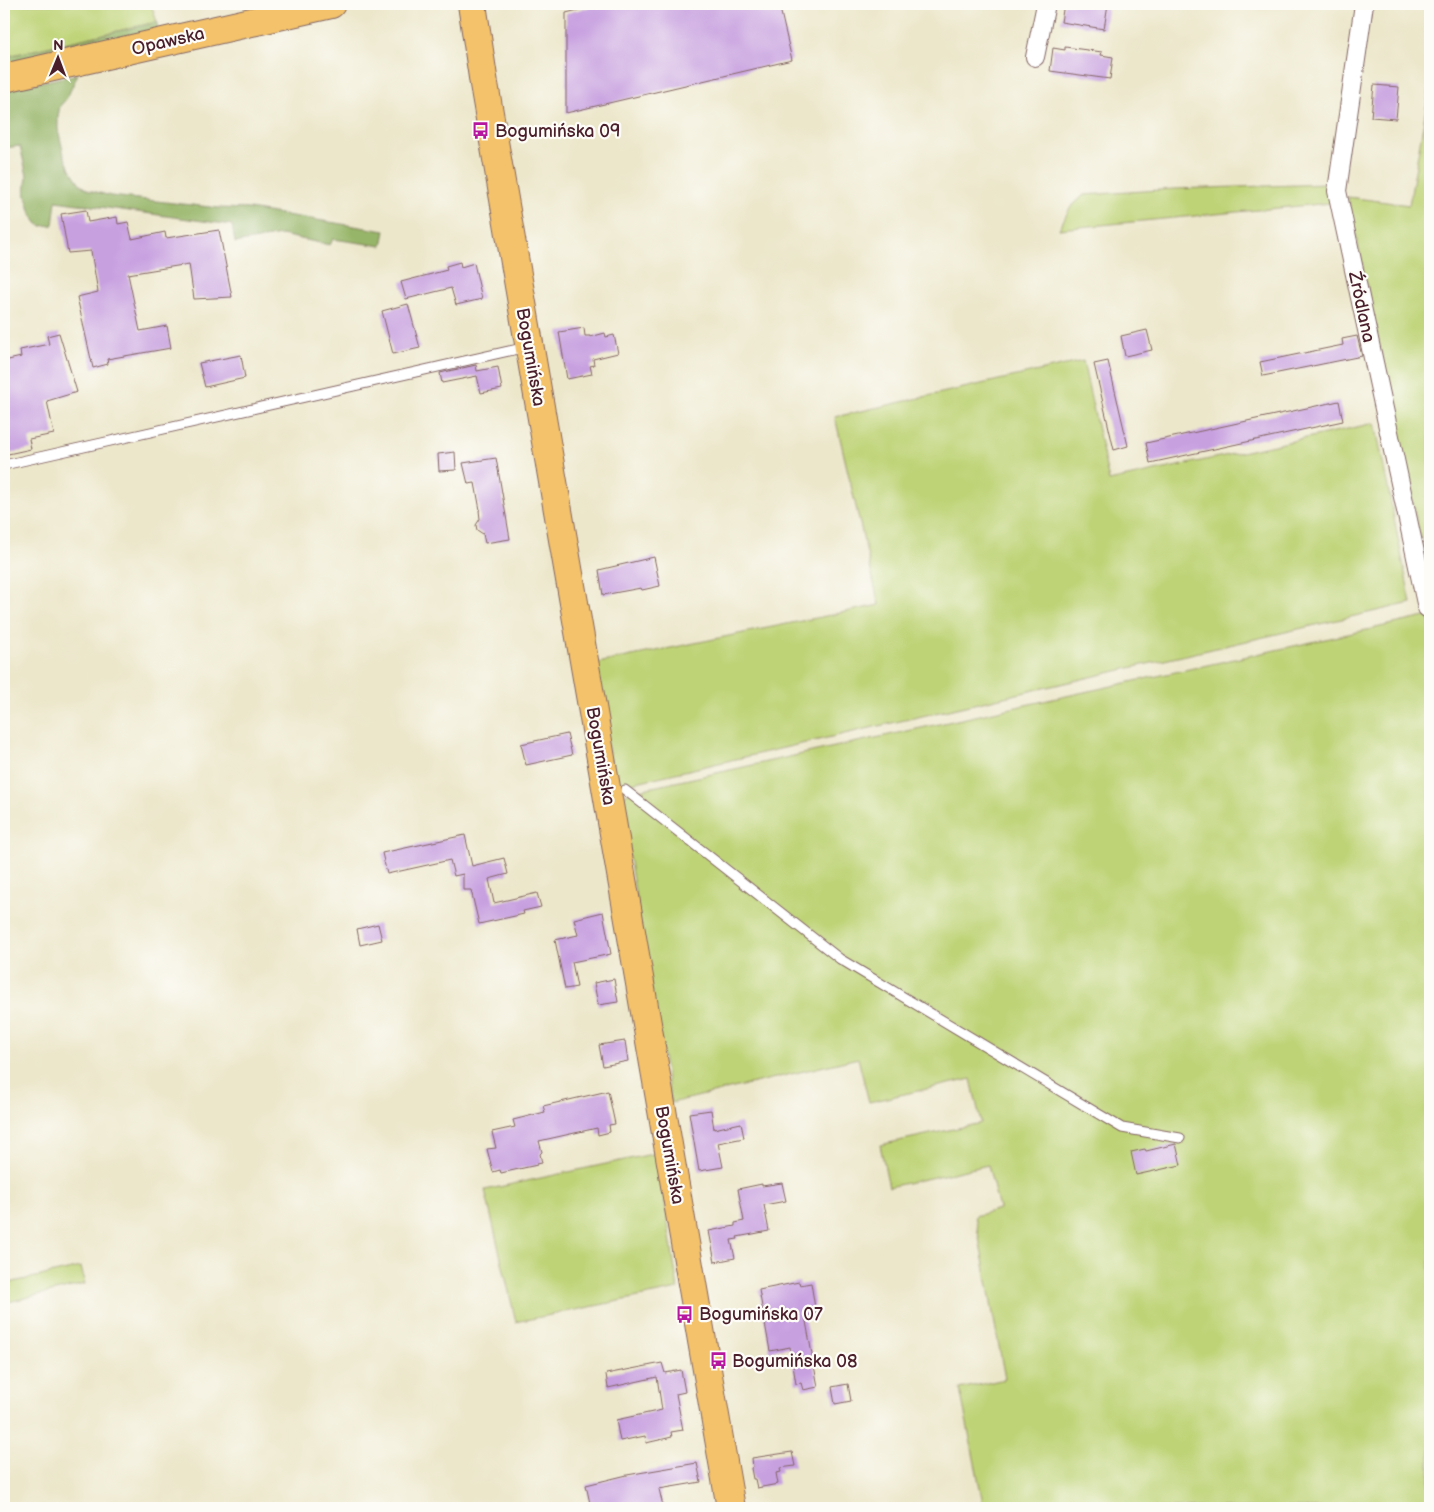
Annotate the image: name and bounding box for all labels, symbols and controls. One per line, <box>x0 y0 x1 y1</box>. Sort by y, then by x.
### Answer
street label: Opawska <box>130 23 207 60</box>
north arrow <box>32 32 82 82</box>
text: N <box>53 37 64 54</box>
bus stop icon: Bogumińska 09 <box>471 121 491 141</box>
place label: Bogumińska 09 <box>495 121 620 142</box>
street label: Źródlana <box>1344 268 1381 345</box>
street label: Bogumińska <box>512 306 549 408</box>
street label: Bogumińska <box>582 705 619 807</box>
street label: Bogumińska <box>651 1104 688 1206</box>
bus stop icon: Bogumińska 07 <box>675 1304 695 1324</box>
place label: Bogumińska 07 <box>699 1304 823 1325</box>
bus stop icon: Bogumińska 08 <box>708 1351 728 1371</box>
place label: Bogumińska 08 <box>732 1351 857 1372</box>

